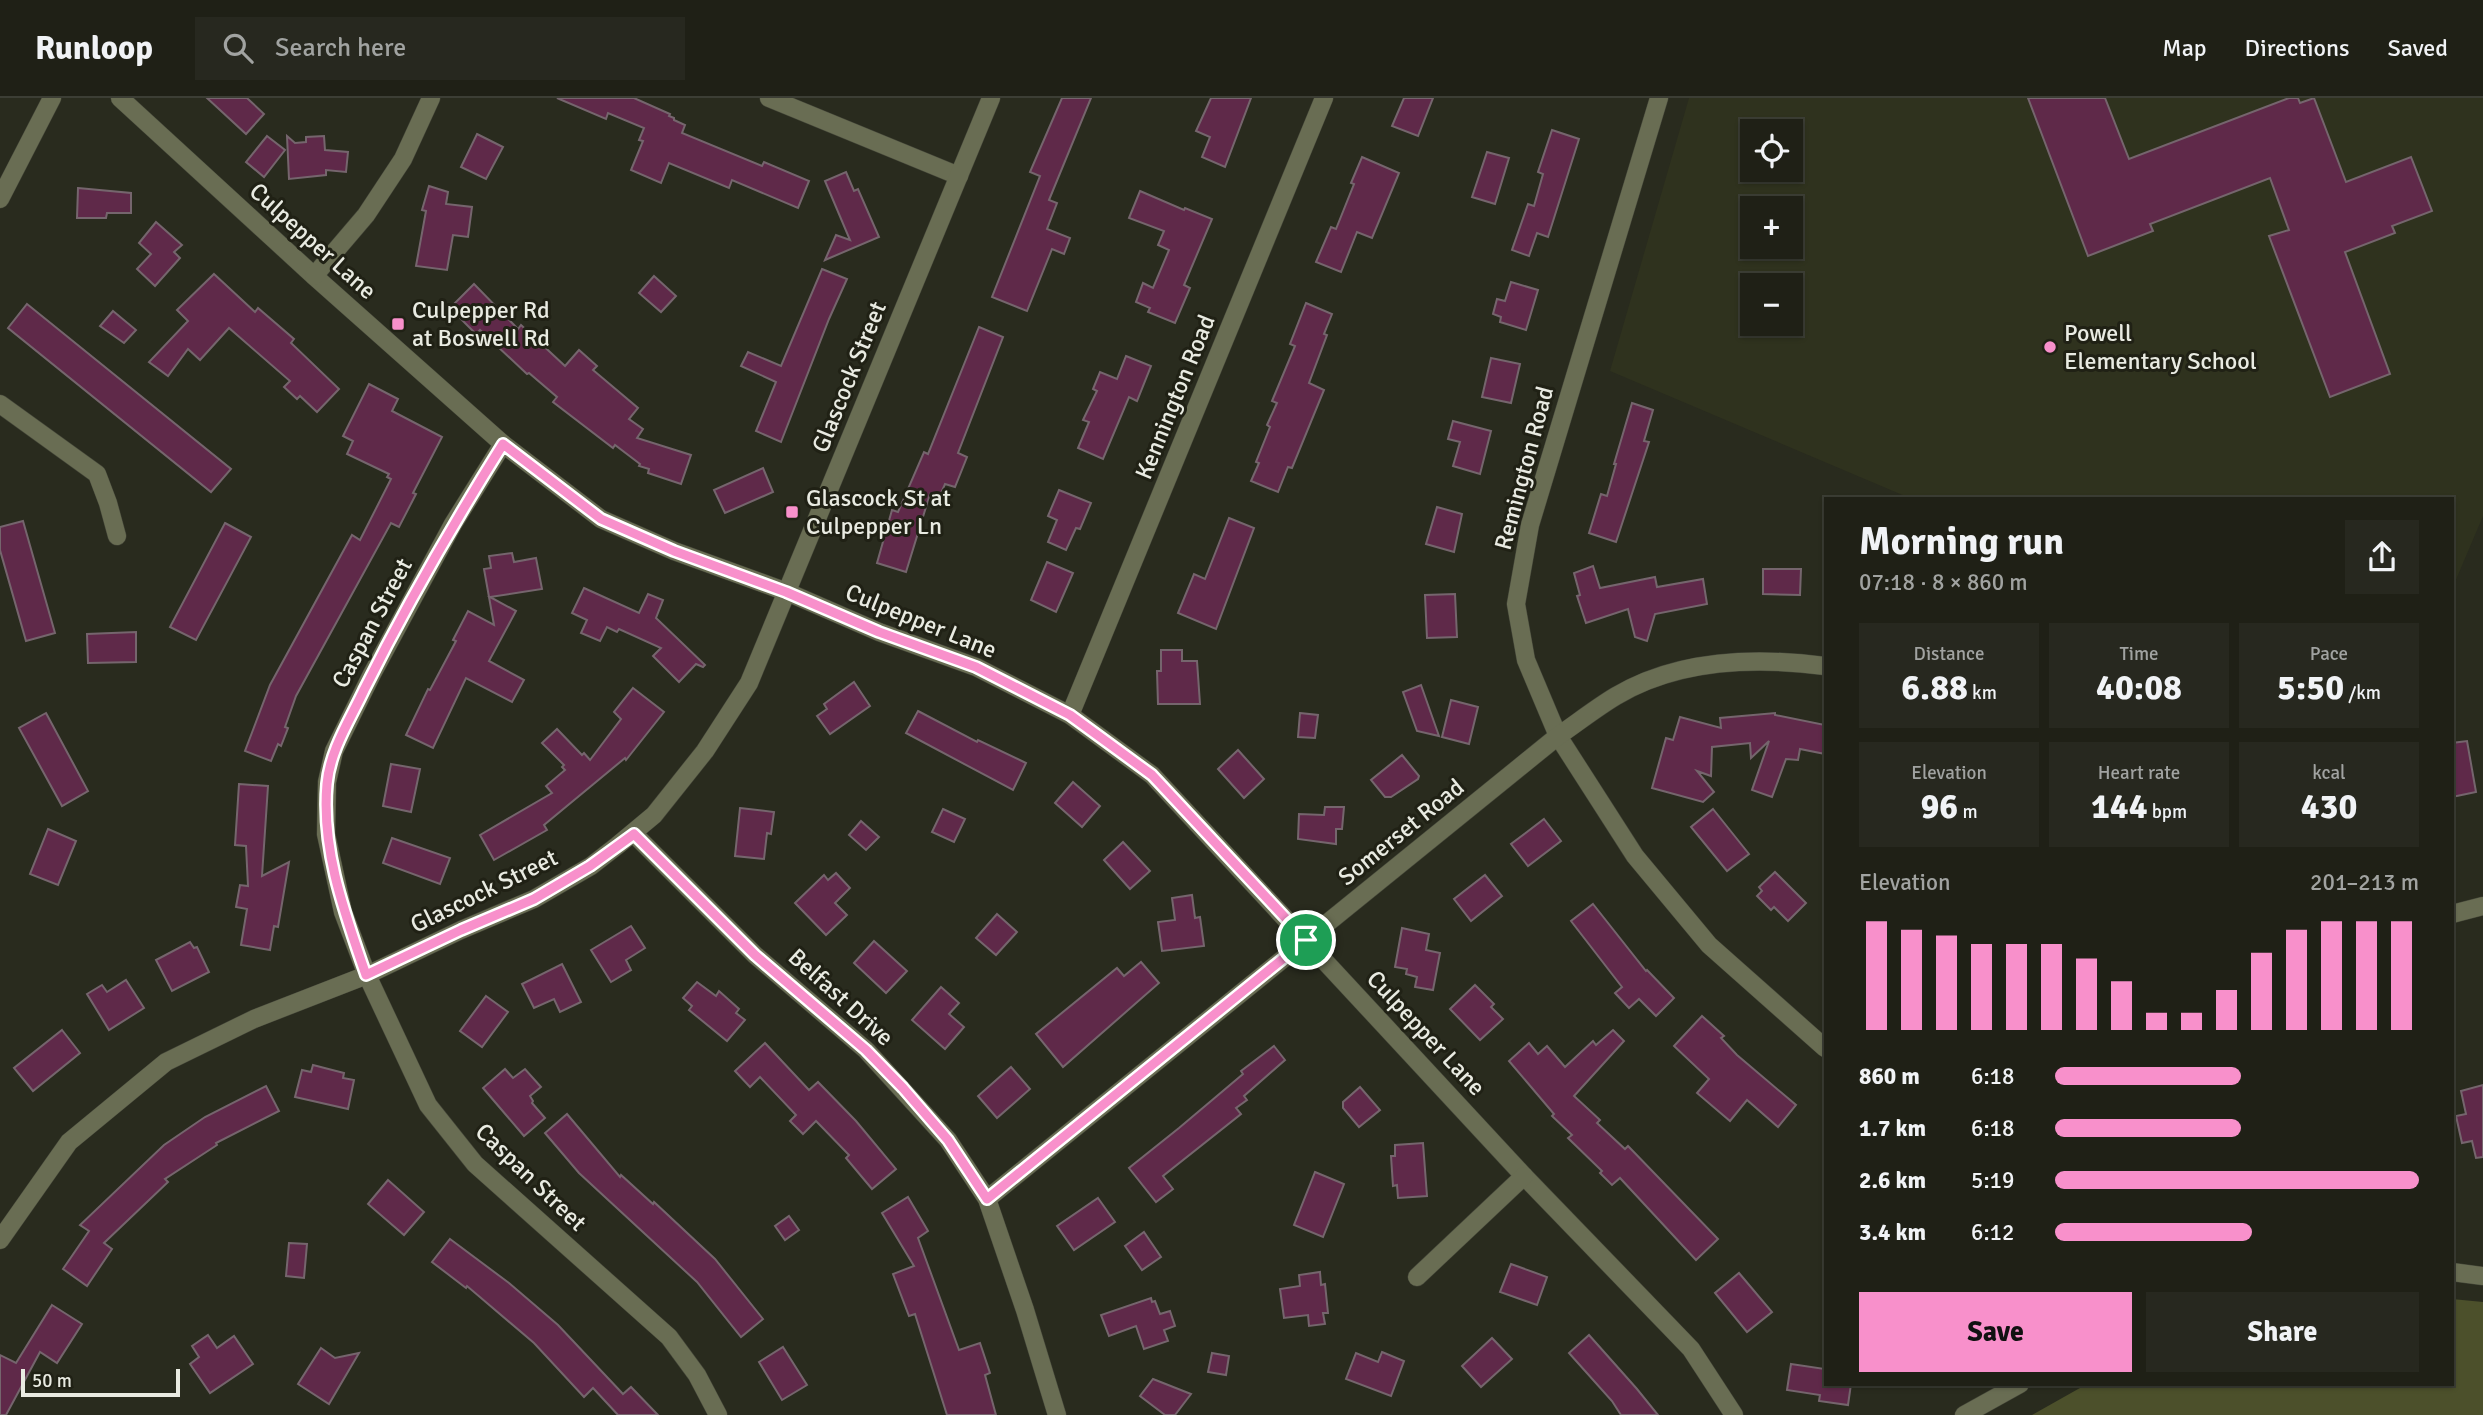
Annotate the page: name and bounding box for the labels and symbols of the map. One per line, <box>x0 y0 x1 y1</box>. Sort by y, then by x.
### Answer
street label: Culpepper Lane <box>243 176 383 306</box>
place label: Culpepper Rd at Boswell Rd <box>412 295 550 353</box>
street label: Glascock Street <box>805 297 893 457</box>
street label: Kennington Road <box>1128 310 1222 484</box>
marker: Culpepper Rd at Boswell Rd <box>390 316 406 332</box>
place label: Powell Elementary School <box>2064 318 2257 376</box>
marker: Powell Elementary School <box>2042 339 2058 355</box>
street label: Remington Road <box>1488 383 1560 553</box>
place label: Glascock St at Culpepper Ln <box>806 483 951 541</box>
marker: Glascock St at Culpepper Ln <box>784 504 800 520</box>
street label: Caspan Street <box>325 553 419 693</box>
street label: Culpepper Lane <box>841 577 1001 665</box>
street label: Somerset Road <box>1332 772 1470 892</box>
street label: Glascock Street <box>406 842 562 940</box>
pin <box>1276 910 1336 970</box>
street label: Belfast Drive <box>782 942 900 1052</box>
street label: Culpepper Lane <box>1360 964 1492 1102</box>
street label: Caspan Street <box>469 1117 593 1237</box>
scale bar <box>21 1366 180 1398</box>

